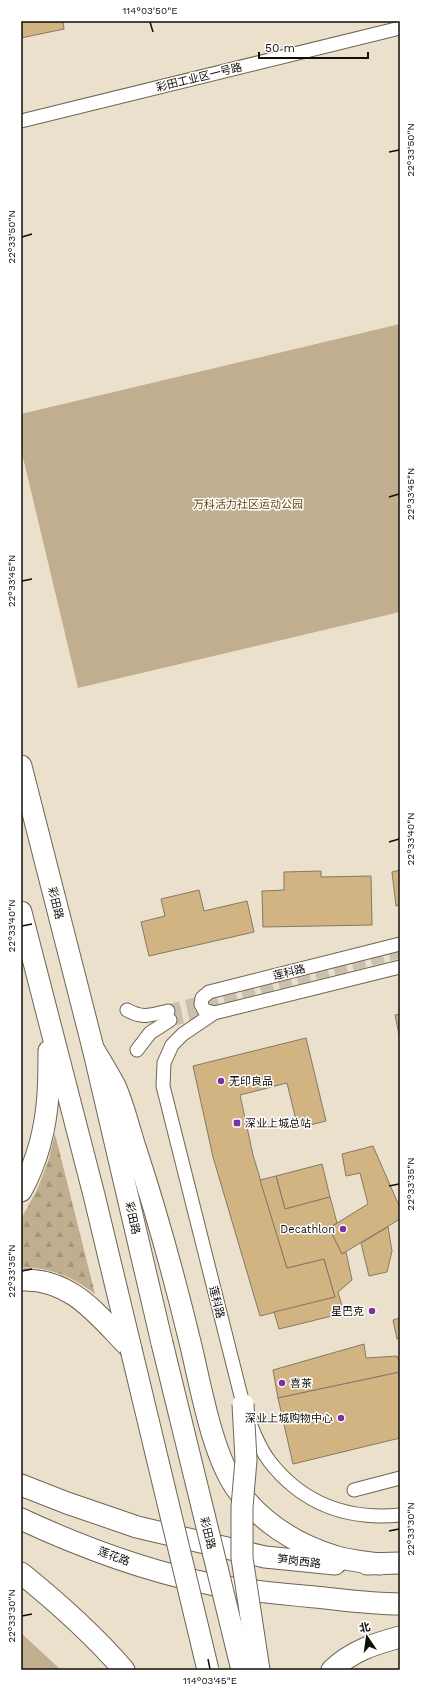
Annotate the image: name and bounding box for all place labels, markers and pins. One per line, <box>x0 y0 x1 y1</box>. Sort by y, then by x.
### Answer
place label: 无印良品 <box>229 1075 273 1088</box>
marker: 无印良品 <box>216 1076 226 1086</box>
place label: 深业上城总站 <box>245 1117 311 1130</box>
marker: 深业上城总站 <box>232 1118 242 1128</box>
place label: Decathlon <box>280 1223 335 1236</box>
marker: Decathlon <box>338 1224 348 1234</box>
place label: 星巴克 <box>331 1305 364 1318</box>
marker: 星巴克 <box>367 1306 377 1316</box>
place label: 喜茶 <box>290 1377 312 1390</box>
marker: 喜茶 <box>277 1378 287 1388</box>
place label: 深业上城购物中心 <box>245 1412 333 1425</box>
marker: 深业上城购物中心 <box>336 1413 346 1423</box>

